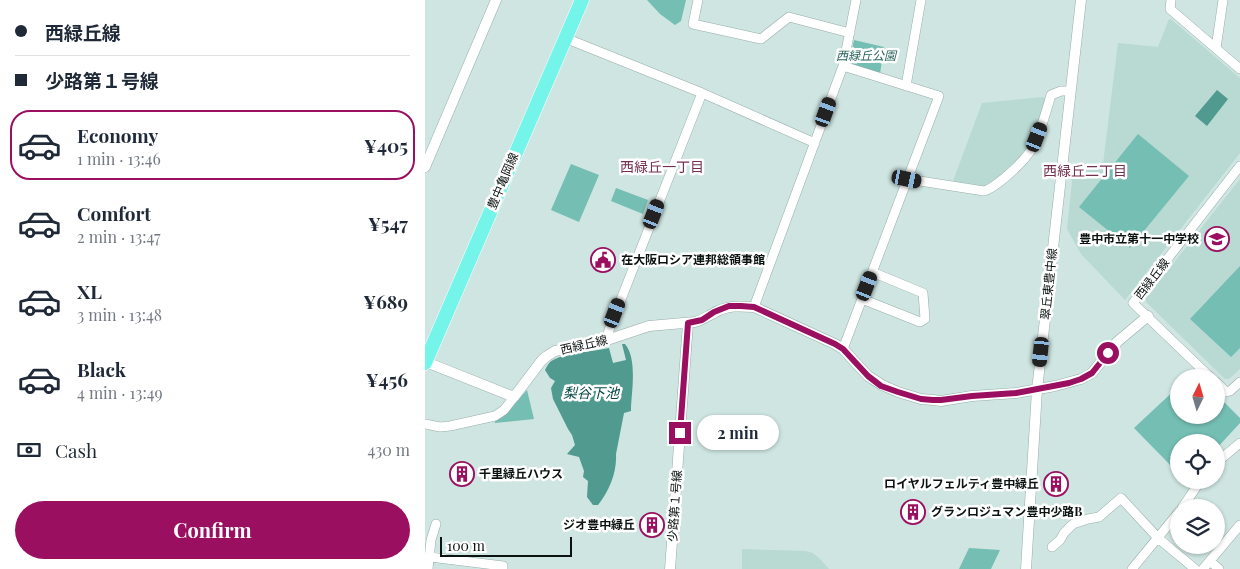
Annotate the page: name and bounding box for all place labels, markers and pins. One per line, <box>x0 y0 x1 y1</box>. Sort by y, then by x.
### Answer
school or university icon: 豊中市立第十一中学校 <box>1204 226 1230 252</box>
place label: 豊中市立第十一中学校 <box>1079 230 1199 246</box>
public building icon: 在大阪ロシア連邦総領事館 <box>590 247 616 273</box>
place label: 在大阪ロシア連邦総領事館 <box>621 251 765 267</box>
building icon: 千里緑丘ハウス <box>449 461 475 487</box>
place label: 千里緑丘ハウス <box>479 465 563 481</box>
building icon: ロイヤルフェルティ豊中緑丘 <box>1043 471 1069 497</box>
place label: ロイヤルフェルティ豊中緑丘 <box>884 475 1039 491</box>
building icon: グランロジュマン豊中少路B <box>900 499 926 525</box>
place label: グランロジュマン豊中少路B <box>931 503 1082 519</box>
building icon: ジオ豊中緑丘 <box>639 512 665 538</box>
place label: ジオ豊中緑丘 <box>563 516 635 532</box>

